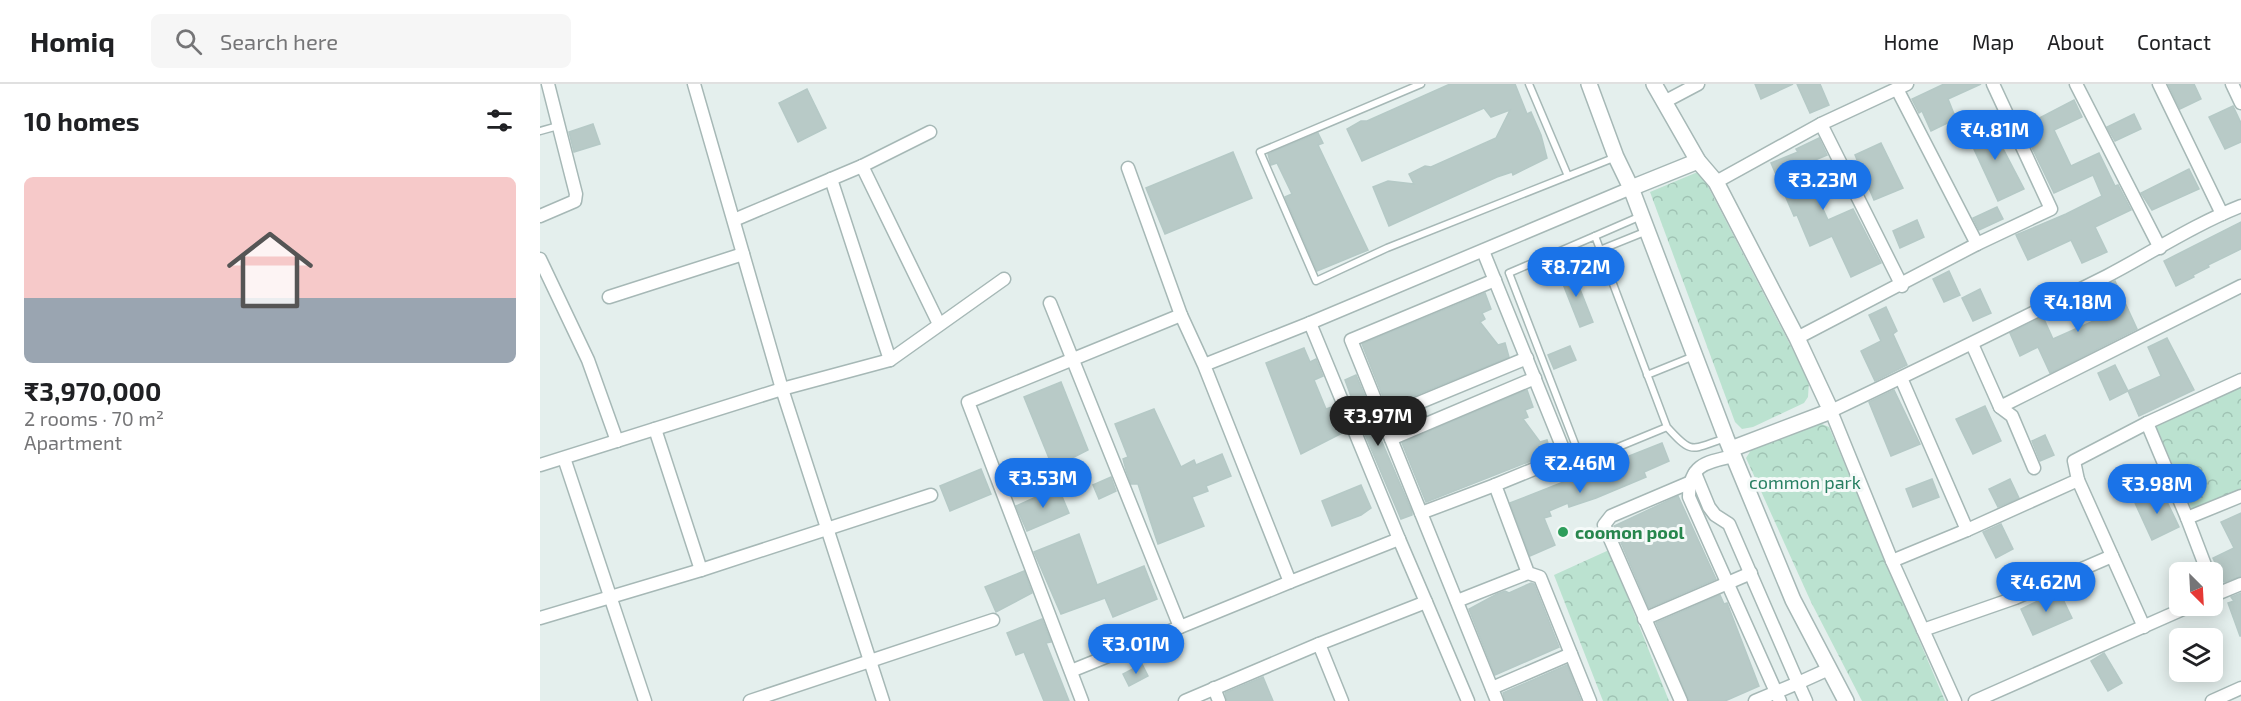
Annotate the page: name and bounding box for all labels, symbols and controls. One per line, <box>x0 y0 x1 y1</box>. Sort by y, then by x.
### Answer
search box <box>151 14 571 68</box>
text: Homiq <box>30 24 115 58</box>
icon: search <box>172 25 205 58</box>
text: Search here <box>220 28 338 54</box>
text: Home <box>1883 29 1939 54</box>
text: Map <box>1972 29 2014 54</box>
text: About <box>2047 29 2104 54</box>
text: Contact <box>2137 29 2211 54</box>
icon: filters <box>483 104 516 137</box>
text: 10 homes <box>24 105 140 136</box>
pin: ₹4.81M <box>1946 110 2044 161</box>
text: ₹4.81M <box>1961 117 2029 141</box>
pin: ₹3.23M <box>1774 160 1872 211</box>
text: ₹3.23M <box>1788 167 1858 191</box>
icon: home <box>216 216 324 324</box>
pin: ₹8.72M <box>1527 247 1625 298</box>
text: ₹8.72M <box>1542 254 1611 278</box>
pin: ₹4.18M <box>2029 282 2127 333</box>
text: ₹4.18M <box>2044 289 2112 313</box>
text: ₹3,970,000 <box>24 375 161 406</box>
pin: ₹3.97M <box>1329 396 1427 447</box>
text: ₹3.97M <box>1344 403 1412 427</box>
text: 2 rooms · 70 m² <box>24 406 164 430</box>
text: Apartment <box>24 430 122 454</box>
pin: ₹2.46M <box>1531 443 1629 494</box>
text: ₹2.46M <box>1544 450 1616 474</box>
pin: ₹3.53M <box>994 458 1092 509</box>
pin: ₹3.98M <box>2108 464 2206 515</box>
text: ₹3.53M <box>1009 465 1077 489</box>
park label: common park <box>1749 471 1861 493</box>
text: ₹3.98M <box>2122 471 2192 495</box>
place label: coomon pool <box>1575 521 1685 543</box>
marker: coomon pool <box>1556 525 1570 539</box>
pin: ₹4.62M <box>1997 562 2095 613</box>
north arrow <box>2169 562 2223 616</box>
map controls <box>2169 562 2223 682</box>
text: ₹4.62M <box>2010 569 2082 593</box>
pin: ₹3.01M <box>1087 624 1185 675</box>
button: layers <box>2169 628 2223 682</box>
text: ₹3.01M <box>1102 631 1170 655</box>

